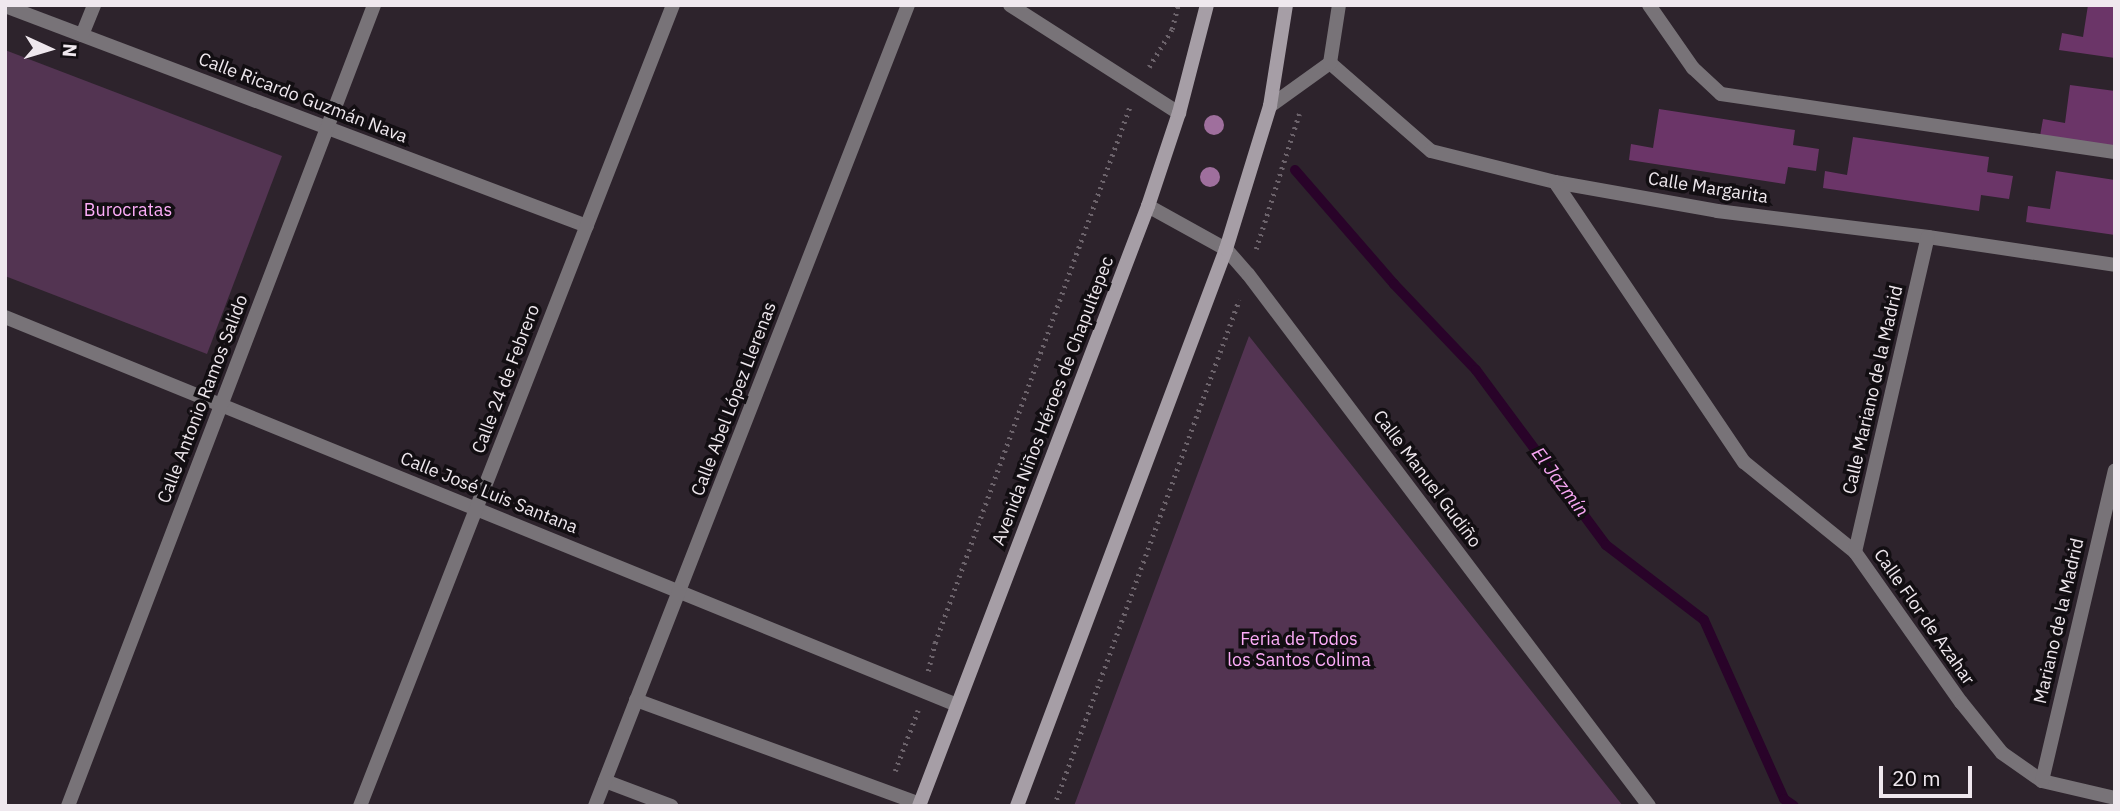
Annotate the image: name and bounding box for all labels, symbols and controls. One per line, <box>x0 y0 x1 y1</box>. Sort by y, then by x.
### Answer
north arrow <box>14 14 84 84</box>
text: N <box>57 43 82 58</box>
street label: Calle Ricardo Guzmán Nava <box>196 48 410 148</box>
street label: Calle Margarita <box>1646 168 1770 208</box>
park label: Burocratas <box>84 199 172 221</box>
street label: Avenida Niños Héroes de Chapultepec <box>988 253 1118 549</box>
street label: Calle Mariano de la Madrid <box>1838 283 1908 497</box>
street label: Calle Antonio Ramos Salido <box>153 292 253 506</box>
street label: Calle Abel López Llerenas <box>687 299 781 499</box>
street label: Calle 24 de Febrero <box>468 301 544 457</box>
street label: Calle Manuel Gudiño <box>1368 406 1486 552</box>
water label: El Jazmín <box>1526 443 1594 521</box>
street label: Calle José Luis Santana <box>397 448 581 538</box>
street label: Mariano de la Madrid <box>2029 536 2089 706</box>
street label: Calle Flor de Azahar <box>1869 545 1979 689</box>
park label: Feria de Todos los Santos Colima <box>1227 629 1371 672</box>
scale bar <box>1882 752 1975 796</box>
text: 20 m <box>1892 764 1941 792</box>

